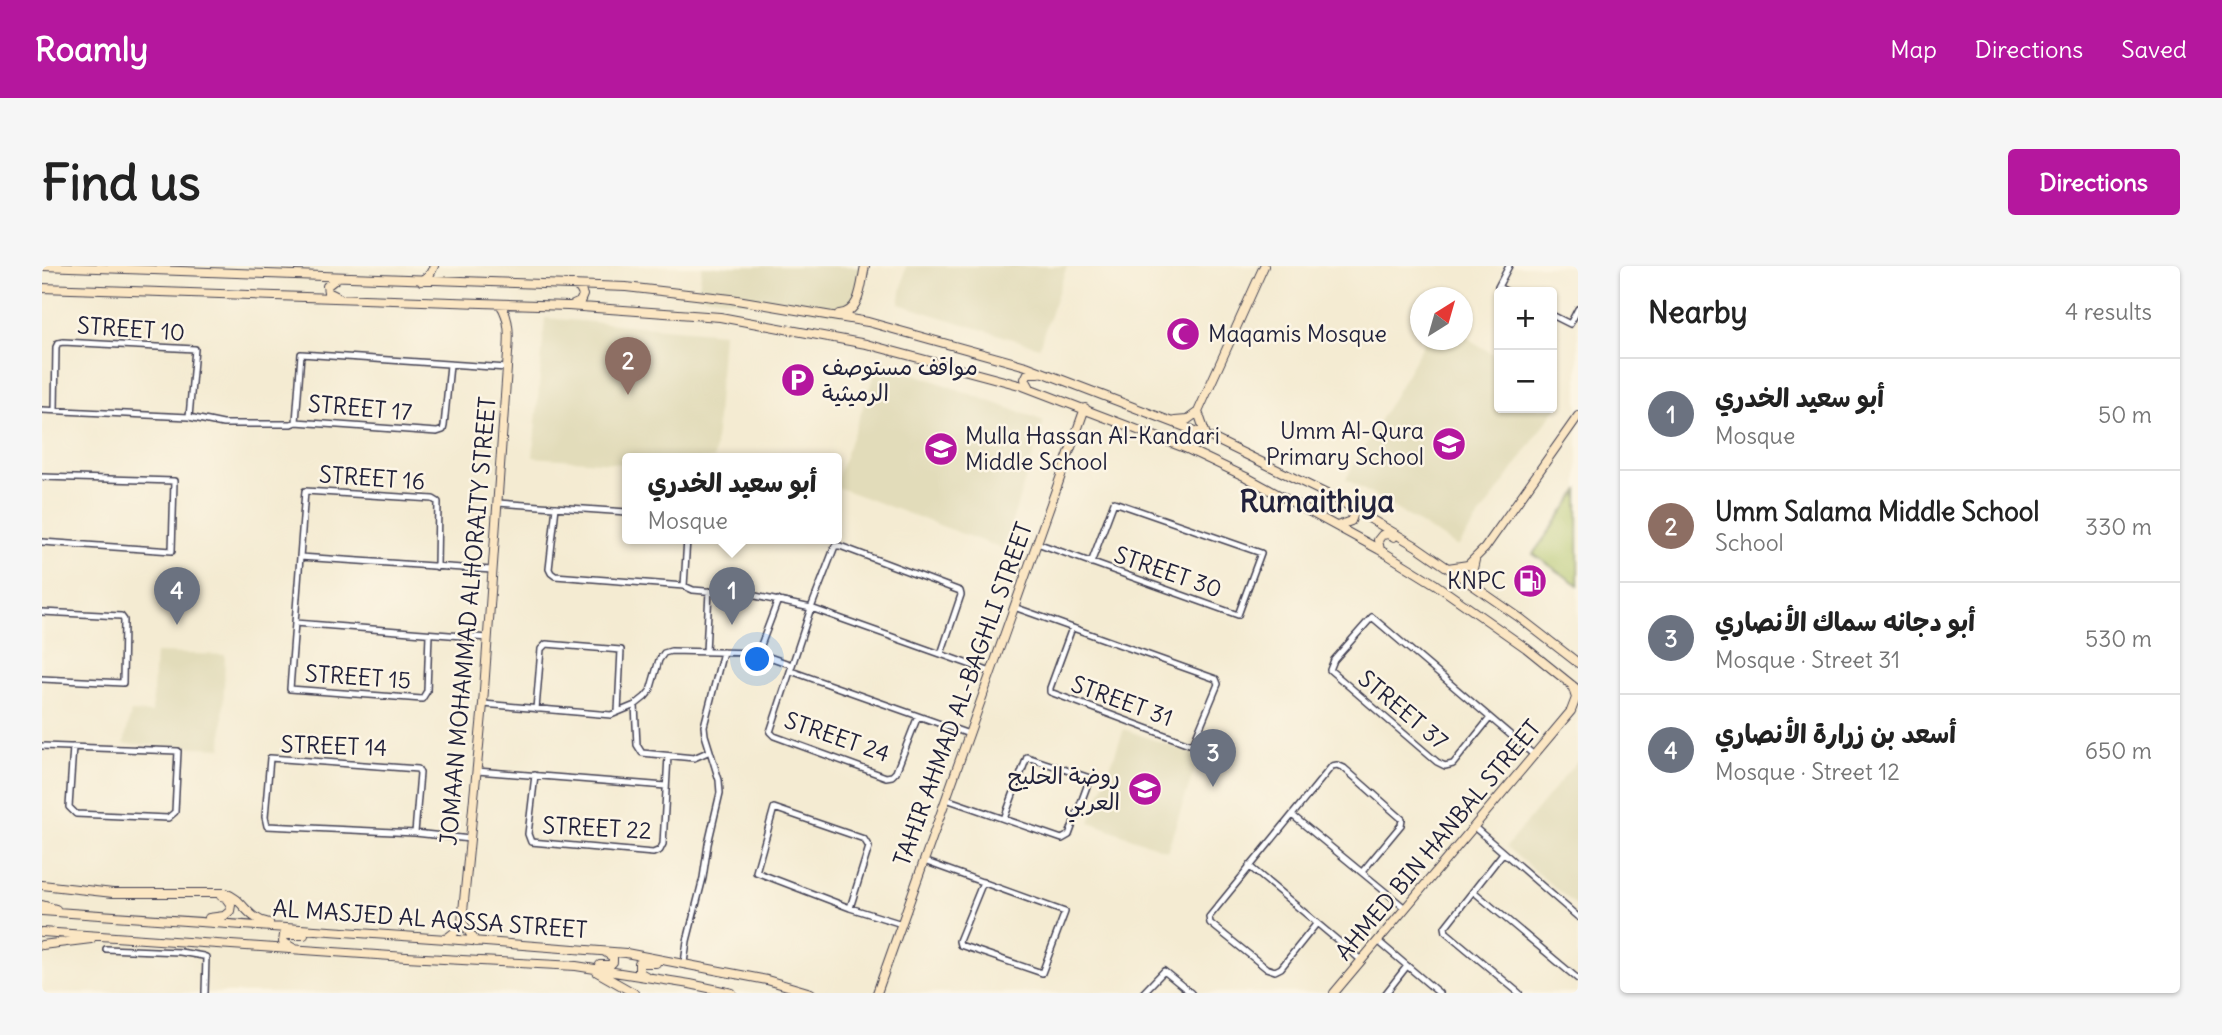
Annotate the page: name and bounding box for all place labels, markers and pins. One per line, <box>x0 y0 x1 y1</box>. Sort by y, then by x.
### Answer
mosque icon: Maqamis Mosque <box>1164 315 1202 353</box>
place label: Maqamis Mosque <box>1208 319 1387 348</box>
pin: 2 <box>605 337 651 395</box>
place label: مواقف مستوصف الرميثية <box>822 352 978 407</box>
parking icon: مواقف مستوصف الرميثية <box>779 361 817 399</box>
place label: Umm Al-Qura Primary School <box>1266 416 1424 471</box>
place label: Mulla Hassan Al-Kandari Middle School <box>965 421 1220 476</box>
school or university icon: Umm Al-Qura Primary School <box>1430 425 1468 463</box>
school or university icon: Mulla Hassan Al-Kandari Middle School <box>922 430 960 468</box>
fuel station icon: KNPC <box>1511 562 1549 600</box>
place label: KNPC <box>1447 566 1506 595</box>
pin: 4 <box>154 567 200 625</box>
pin: 1 <box>709 567 755 625</box>
pin: 3 <box>1190 729 1236 787</box>
place label: روضة الخليج العربي <box>1008 761 1120 823</box>
school or university icon: روضة الخليج العربي <box>1126 770 1164 808</box>

